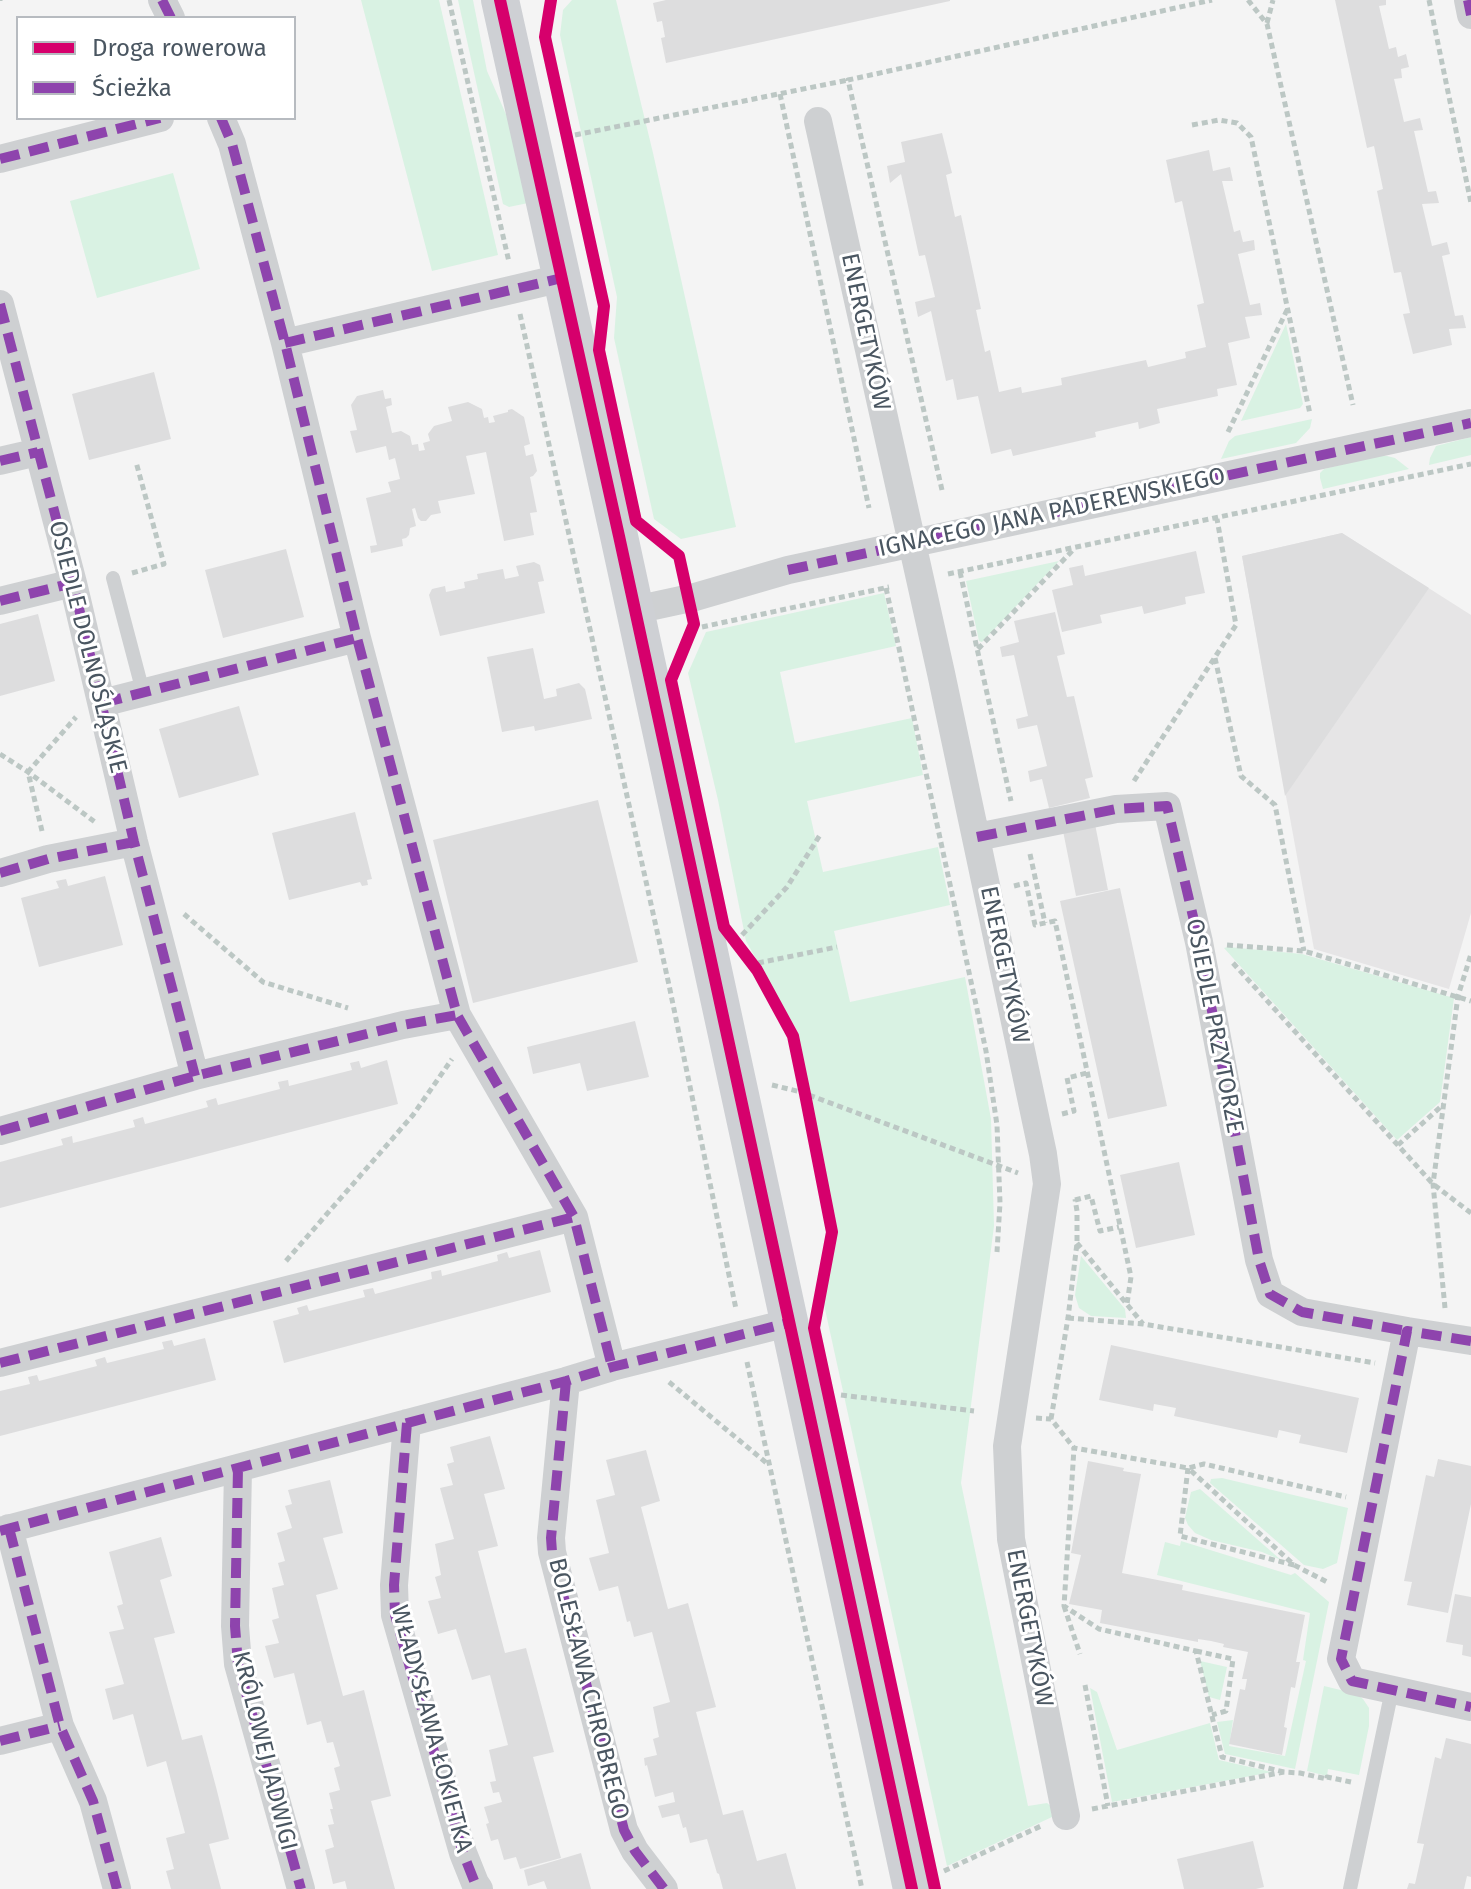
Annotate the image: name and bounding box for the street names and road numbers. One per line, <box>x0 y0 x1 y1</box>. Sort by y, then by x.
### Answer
street label: ENERGETYKÓW <box>834 251 896 413</box>
street label: IGNACEGO JANA PADEREWSKIEGO <box>876 462 1228 564</box>
street label: OSIEDLE DOLNOŚLĄSKIE <box>42 518 132 776</box>
street label: ENERGETYKÓW <box>973 884 1035 1046</box>
street label: OSIEDLE PRZYTORZE <box>1179 916 1249 1136</box>
street label: ENERGETYKÓW <box>1000 1547 1058 1709</box>
street label: BOLESŁAWA CHROBREGO <box>541 1555 635 1823</box>
street label: WŁADYSŁAWA ŁOKIETKA <box>384 1602 478 1856</box>
street label: KRÓLOWEJ JADWIGI <box>225 1648 303 1854</box>

